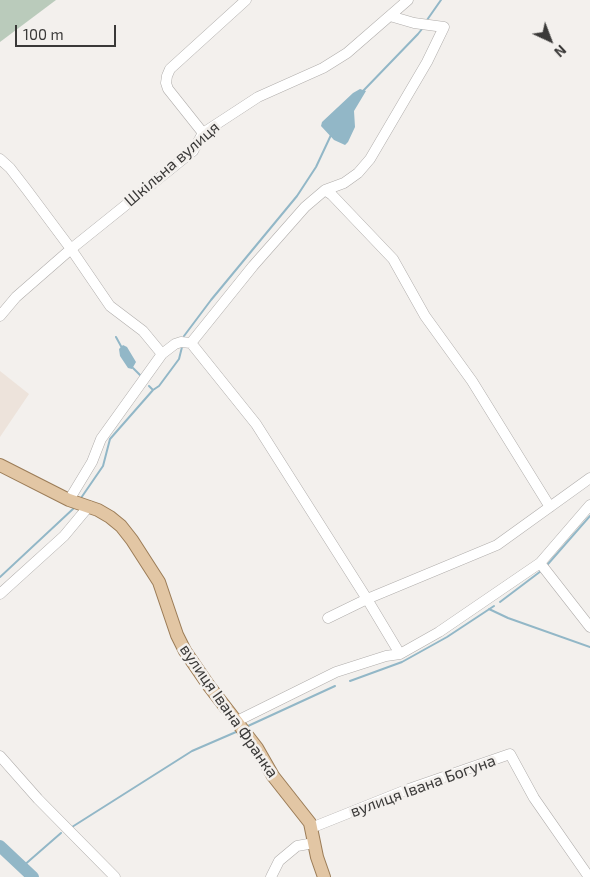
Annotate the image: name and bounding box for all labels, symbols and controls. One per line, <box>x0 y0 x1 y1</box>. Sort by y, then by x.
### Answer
scale bar <box>18 15 119 47</box>
north arrow <box>525 15 575 65</box>
text: 100 m <box>23 25 64 43</box>
text: N <box>551 42 570 61</box>
street label: Шкільна вулиця <box>121 117 223 211</box>
street label: вулиця Івана Франка <box>176 641 282 781</box>
street label: вулиця Івана Богуна <box>348 751 498 821</box>

